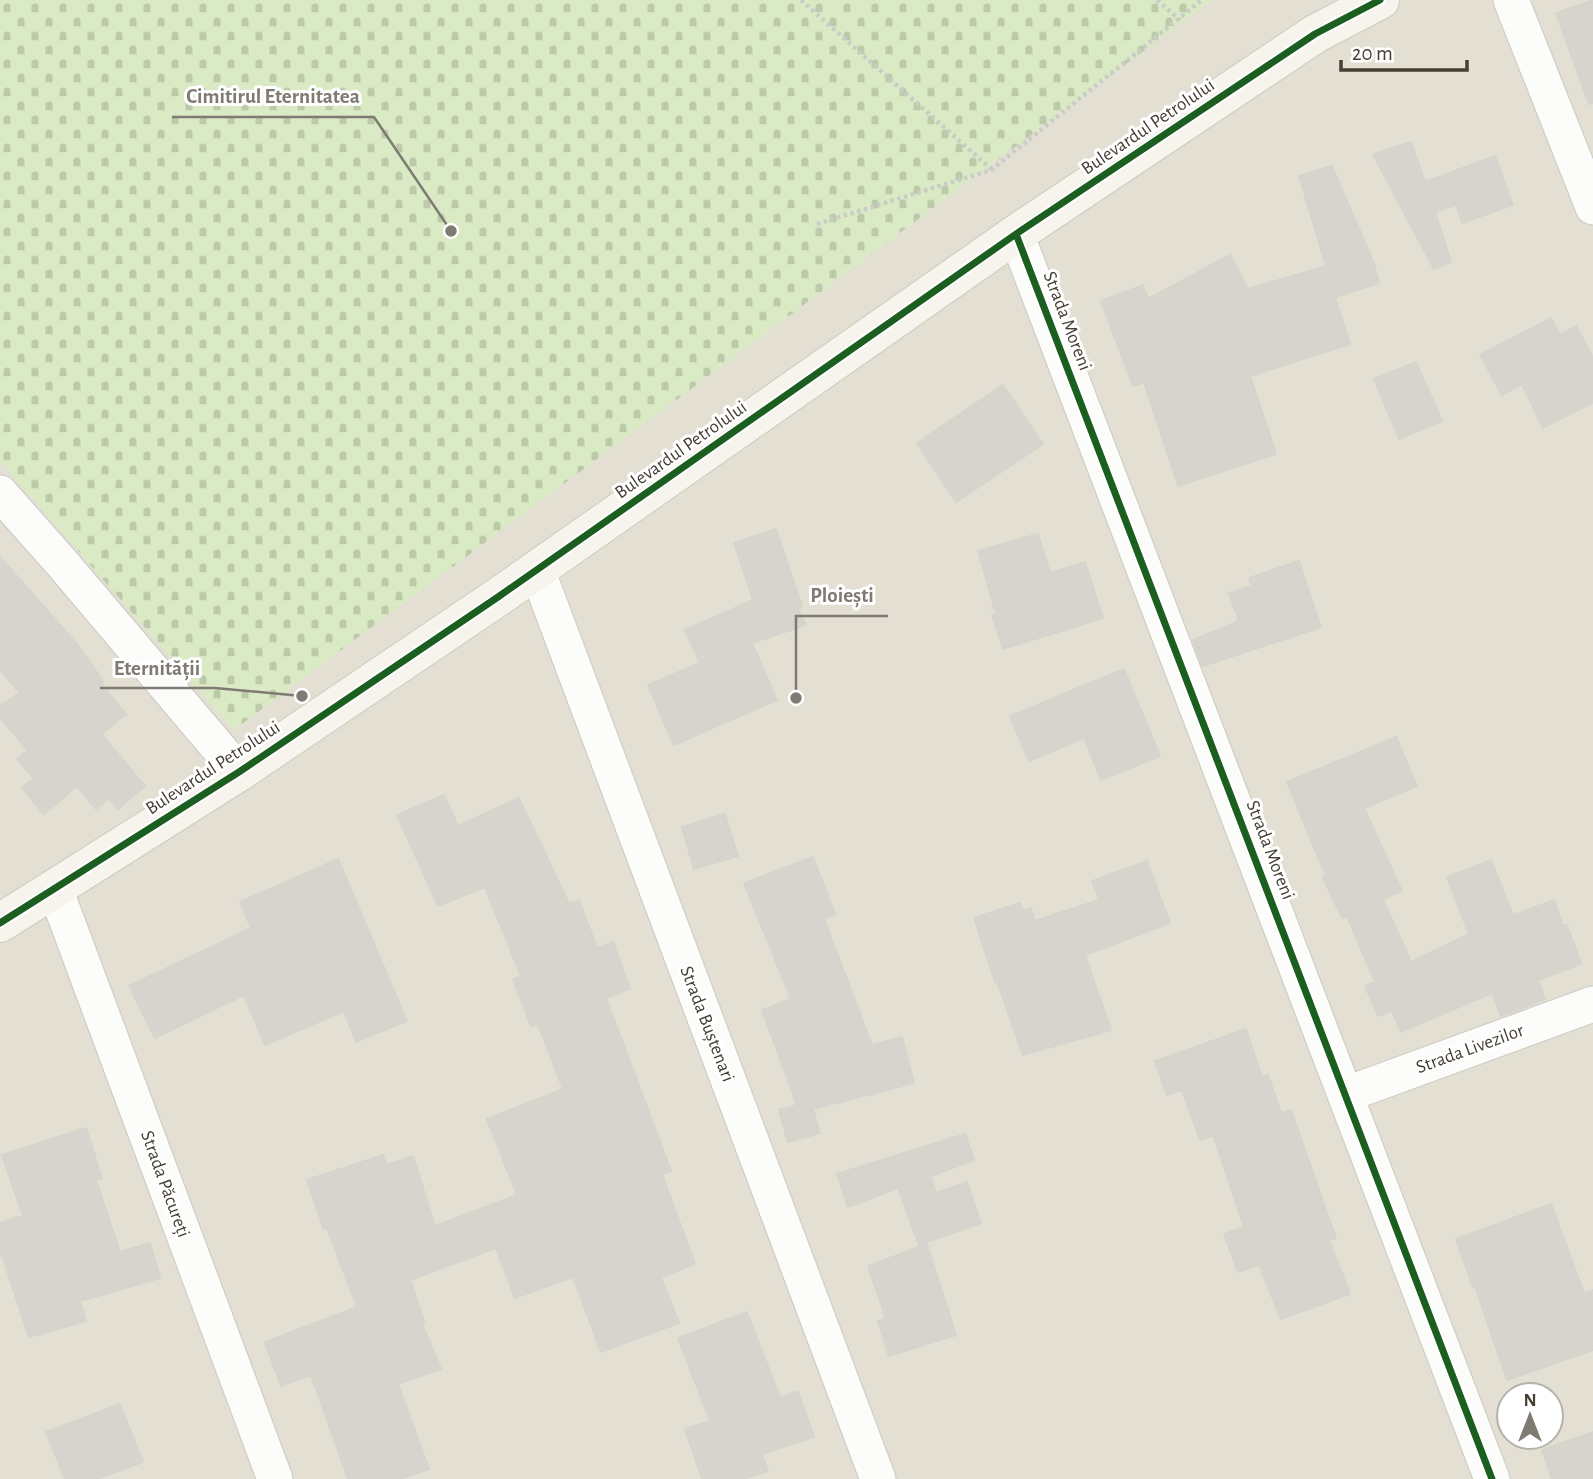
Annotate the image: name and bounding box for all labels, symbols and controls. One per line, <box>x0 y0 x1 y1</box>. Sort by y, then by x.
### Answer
scale bar <box>1341 28 1467 72</box>
text: 20 m <box>1352 43 1393 64</box>
callout: Cimitirul Eternitatea <box>172 75 374 117</box>
street label: Bulevardul Petrolului <box>1078 76 1218 178</box>
text: Cimitirul Eternitatea <box>186 86 360 107</box>
street label: Strada Moreni <box>1039 269 1095 373</box>
street label: Bulevardul Petrolului <box>612 398 750 502</box>
callout: Ploiești <box>796 574 888 616</box>
text: Ploiești <box>810 585 874 608</box>
callout: Eternității <box>100 646 215 688</box>
text: Eternității <box>114 658 200 681</box>
street label: Bulevardul Petrolului <box>142 718 284 818</box>
street label: Strada Moreni <box>1242 798 1298 902</box>
street label: Strada Buștenari <box>675 964 738 1085</box>
street label: Strada Livezilor <box>1414 1021 1526 1077</box>
street label: Strada Păcureți <box>136 1128 193 1240</box>
north arrow <box>1495 1381 1565 1451</box>
text: N <box>1523 1391 1537 1410</box>

